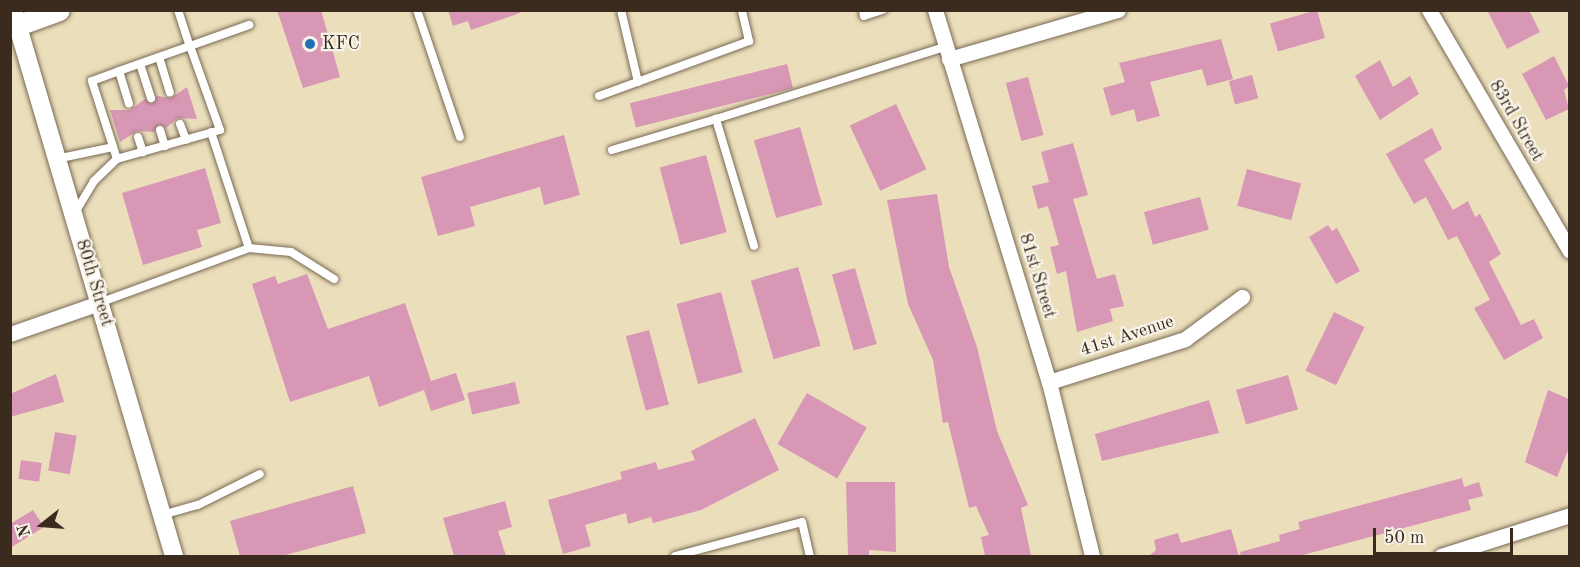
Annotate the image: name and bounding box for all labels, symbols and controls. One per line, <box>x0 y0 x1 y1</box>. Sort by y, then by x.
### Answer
place label: KFC <box>322 33 360 55</box>
marker: KFC <box>303 37 317 51</box>
street label: 83rd Street <box>1484 76 1548 166</box>
street label: 81st Street <box>1014 231 1060 321</box>
street label: 80th Street <box>71 237 117 329</box>
street label: 41st Avenue <box>1077 311 1177 361</box>
north arrow <box>12 495 72 555</box>
scale bar <box>1376 516 1516 554</box>
text: N <box>15 522 34 538</box>
text: 50 m <box>1384 529 1424 547</box>

